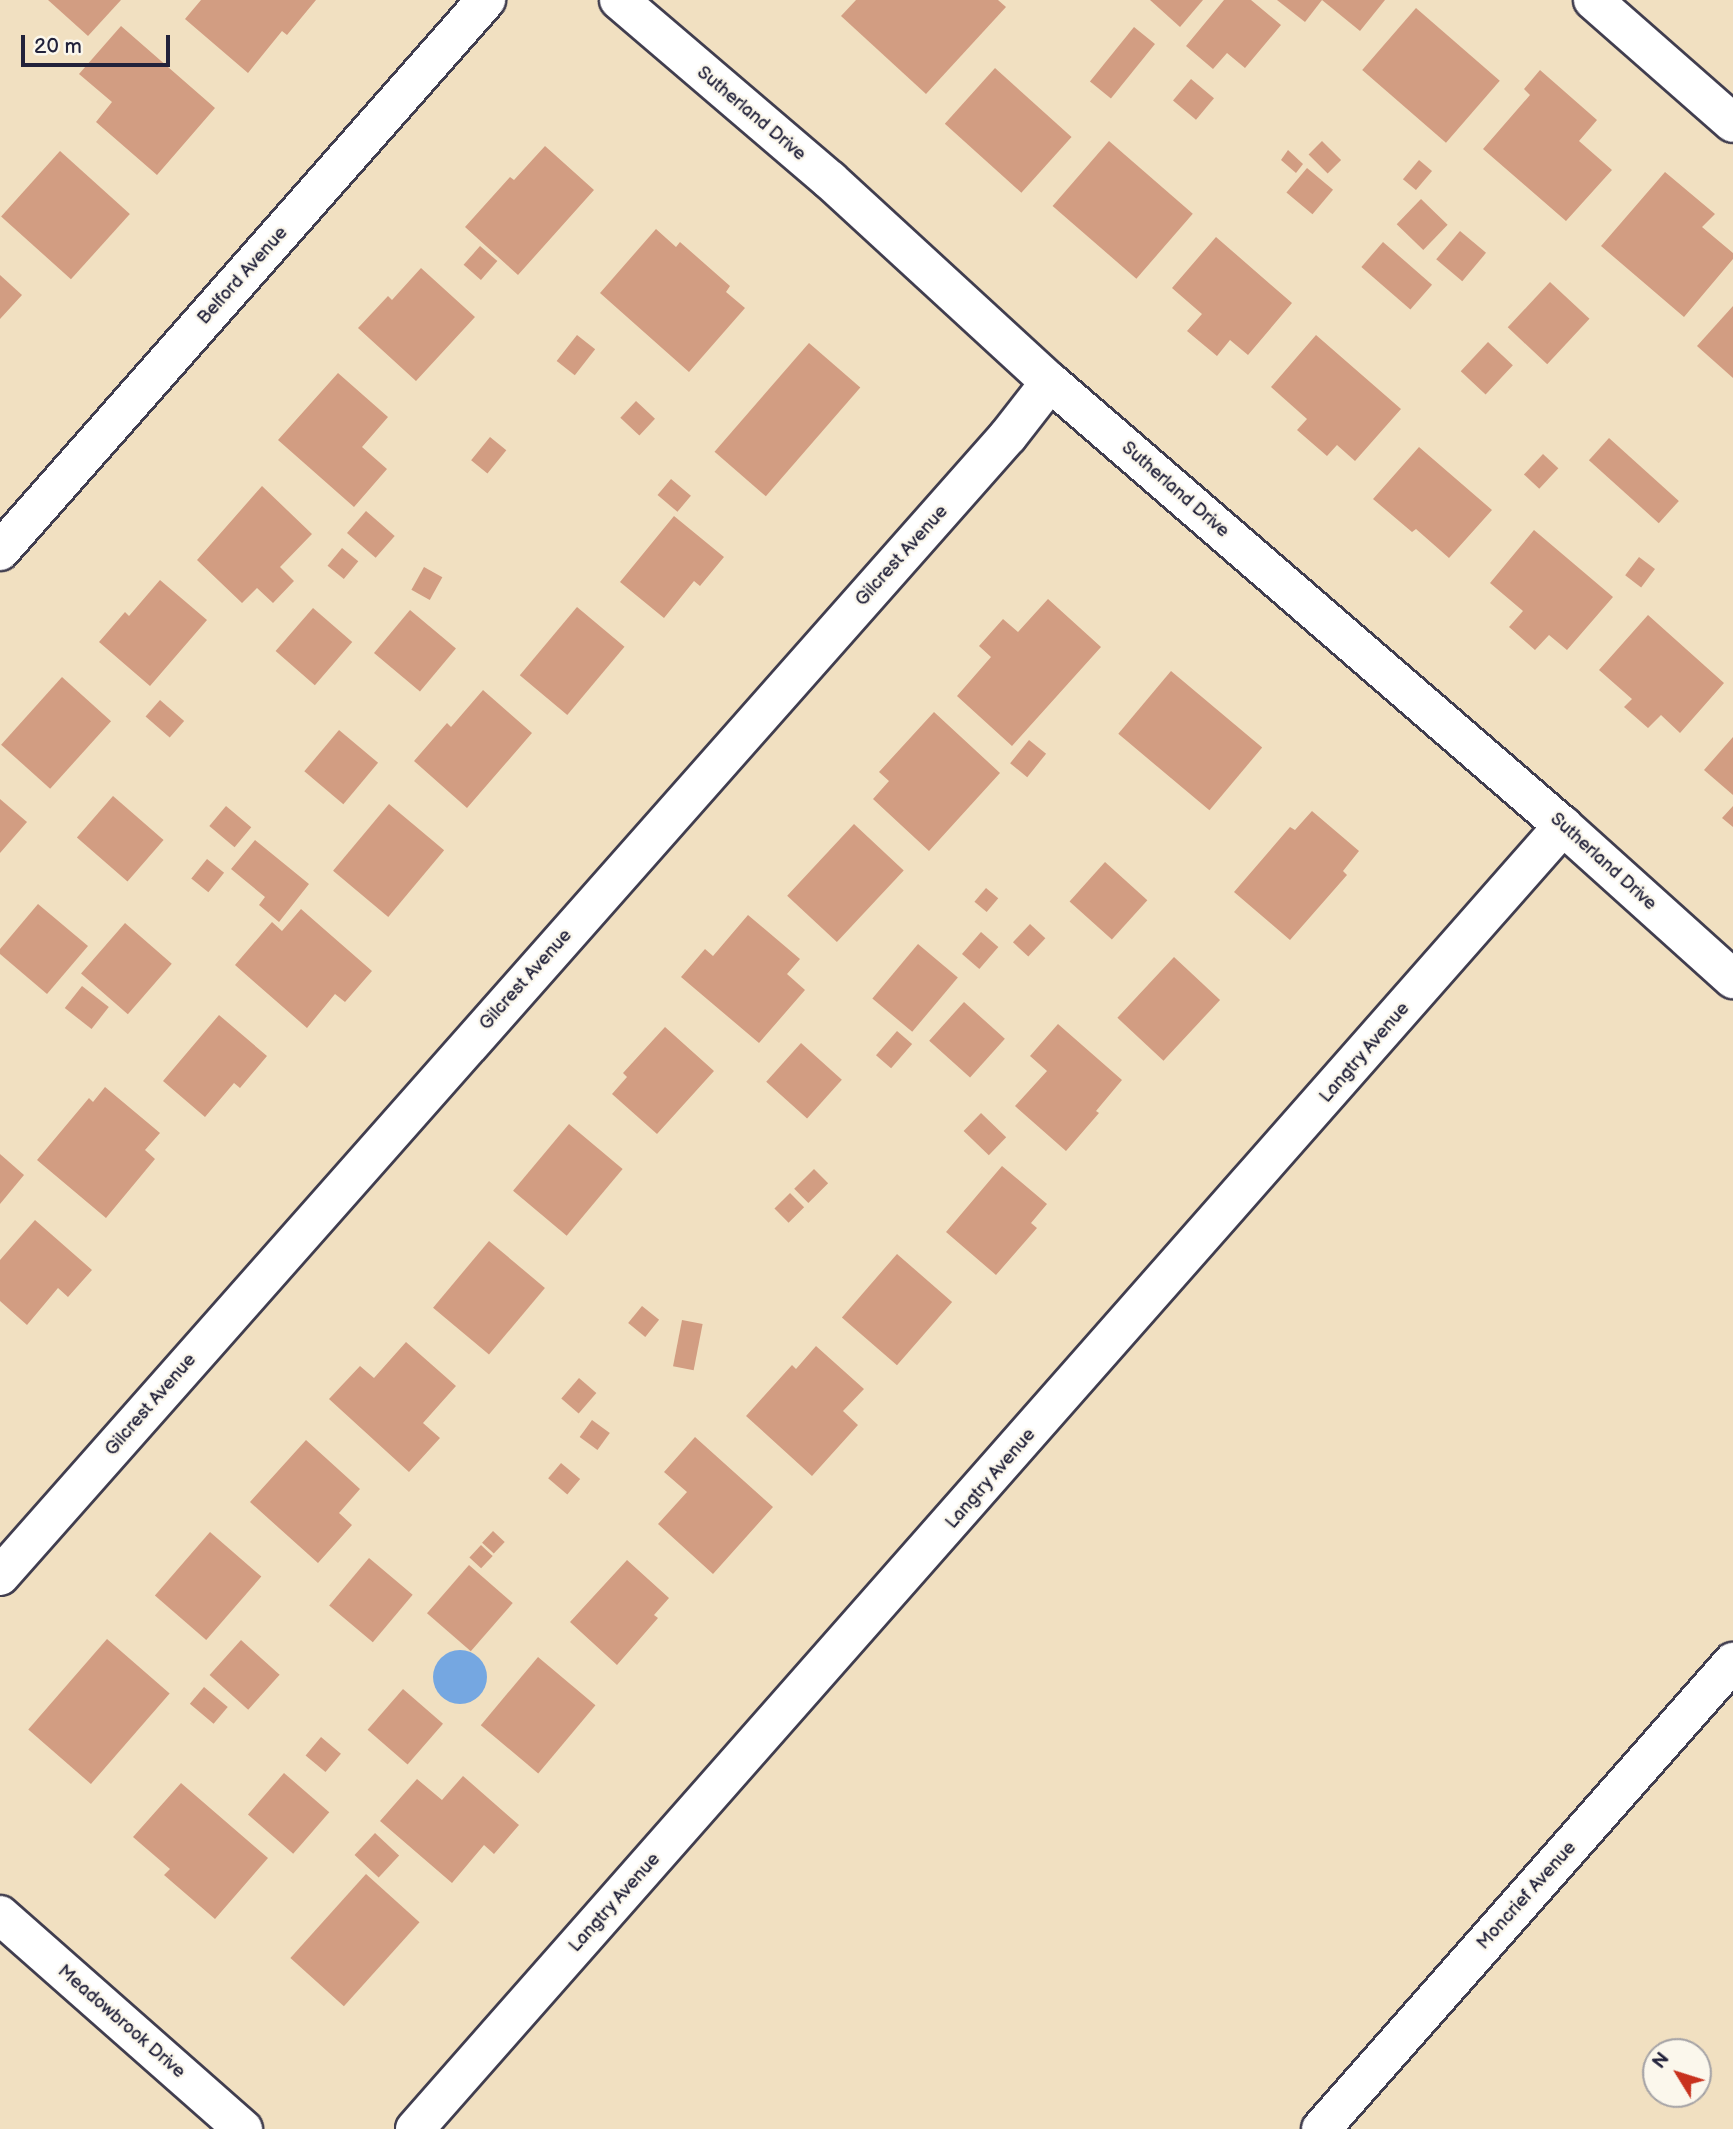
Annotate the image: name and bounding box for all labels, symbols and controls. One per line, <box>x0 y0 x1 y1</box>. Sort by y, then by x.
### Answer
scale bar <box>24 21 173 65</box>
text: 20 m <box>34 34 82 59</box>
street label: Sutherland Drive <box>692 62 810 166</box>
street label: Belford Avenue <box>194 223 292 329</box>
street label: Sutherland Drive <box>1117 437 1233 543</box>
street label: Gilcrest Avenue <box>851 501 953 611</box>
street label: Sutherland Drive <box>1546 809 1660 915</box>
street label: Gilcrest Avenue <box>475 925 577 1035</box>
street label: Langtry Avenue <box>1315 998 1415 1108</box>
street label: Gilcrest Avenue <box>101 1350 201 1460</box>
street label: Langtry Avenue <box>941 1424 1041 1534</box>
street label: Moncrief Avenue <box>1473 1838 1581 1954</box>
street label: Langtry Avenue <box>565 1849 665 1957</box>
street label: Meadowbrook Drive <box>53 1961 189 2083</box>
north arrow <box>1642 2038 1712 2108</box>
text: N <box>1648 2048 1675 2074</box>

